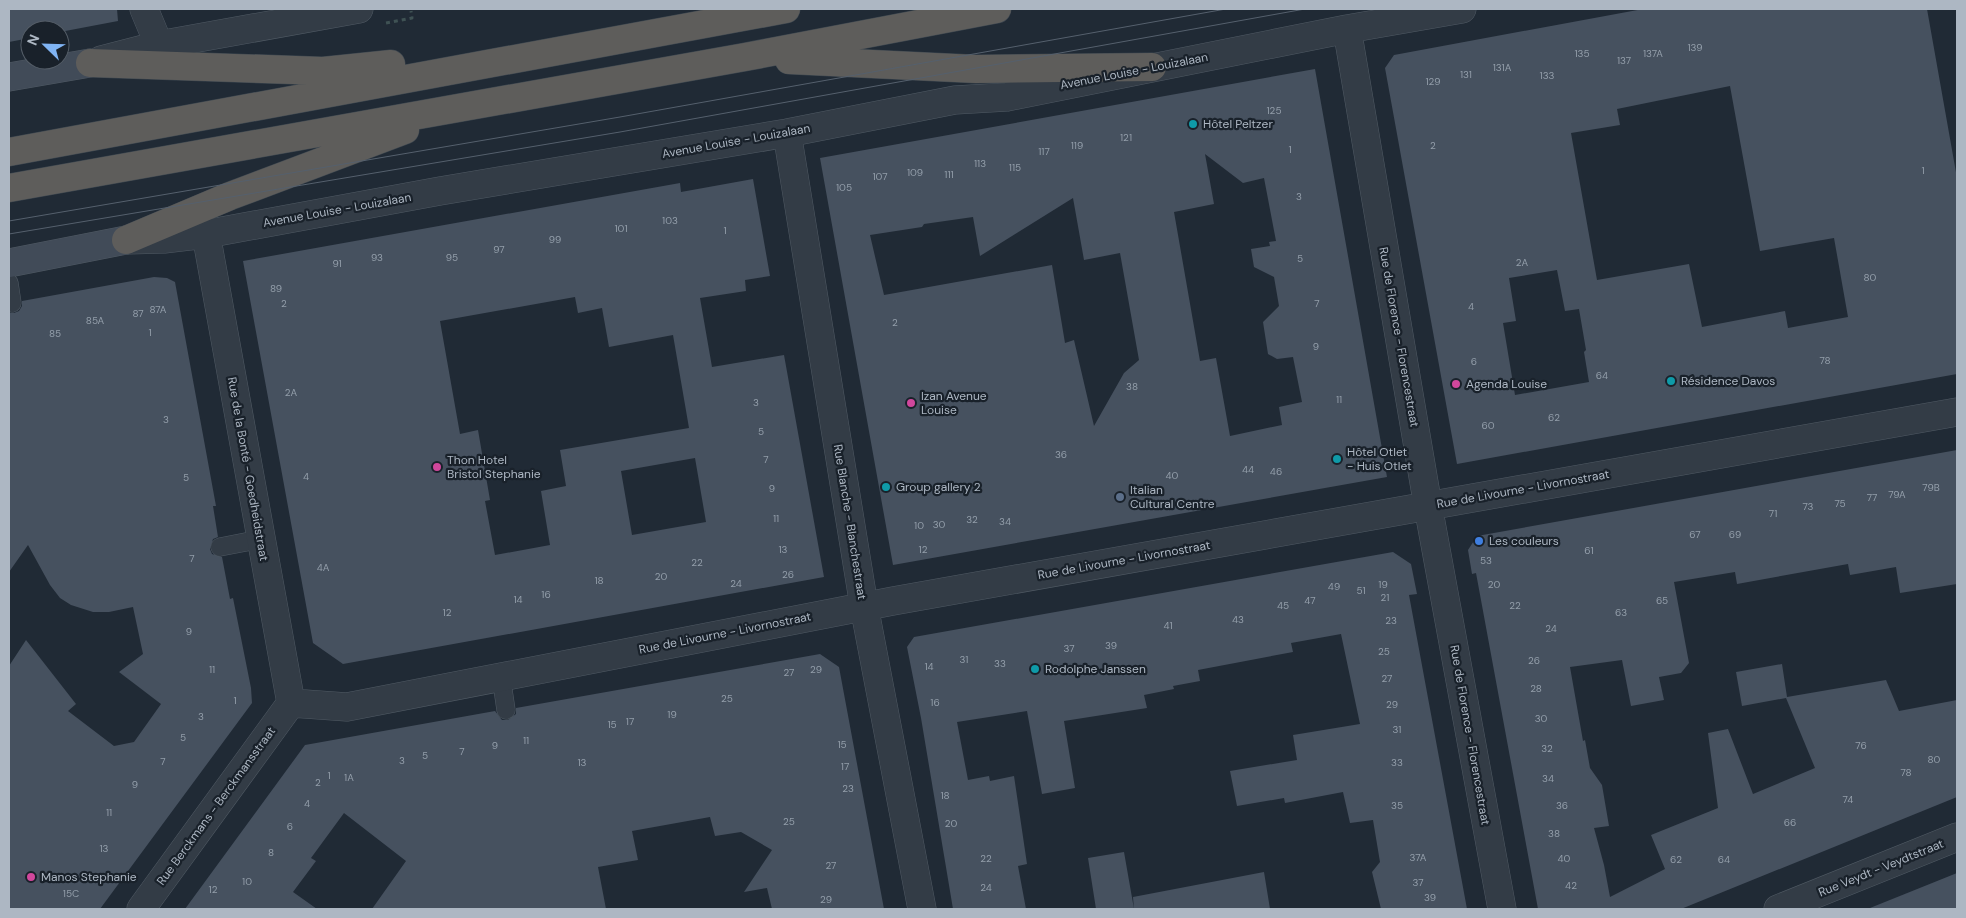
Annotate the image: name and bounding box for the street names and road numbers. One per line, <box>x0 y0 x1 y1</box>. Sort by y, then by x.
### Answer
street label: Avenue Louise - Louizalaan <box>1059 49 1209 93</box>
street label: Avenue Louise - Louizalaan <box>661 120 811 162</box>
street label: Avenue Louise - Louizalaan <box>262 189 412 231</box>
street label: Rue de Florence - Florencestraat <box>1375 246 1423 429</box>
street label: Rue de la Bonté - Goedheidstraat <box>224 376 272 563</box>
street label: Rue Blanche - Blanchestraat <box>830 443 870 601</box>
street label: Rue de Livourne - Livornostraat <box>1435 466 1611 512</box>
street label: Rue de Livourne - Livornostraat <box>1036 537 1212 583</box>
street label: Rue de Livourne - Livornostraat <box>638 608 813 658</box>
street label: Rue de Florence - Florencestraat <box>1446 644 1494 827</box>
street label: Rue Berckmans - Berckmansstraat <box>153 723 279 888</box>
street label: Rue Veydt - Veydtstraat <box>1816 835 1946 900</box>

